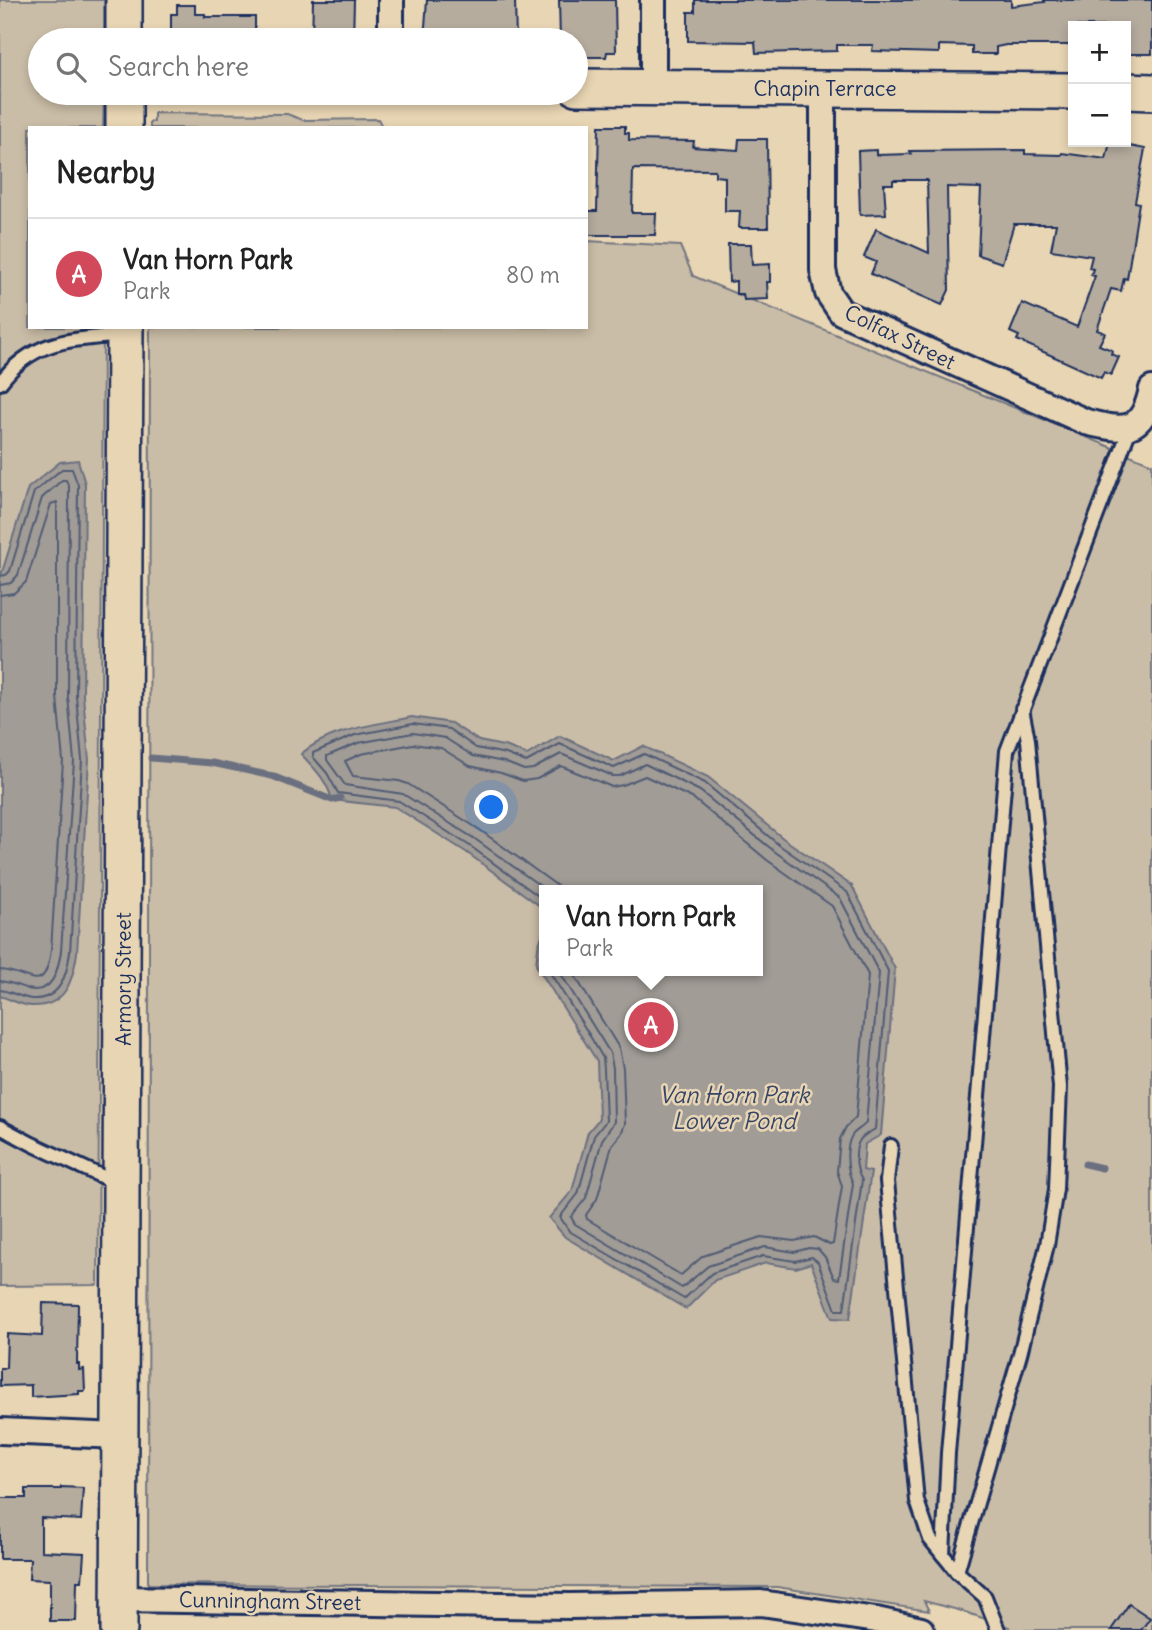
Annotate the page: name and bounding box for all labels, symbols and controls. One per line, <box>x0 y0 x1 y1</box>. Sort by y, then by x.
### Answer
map controls <box>1068 21 1131 147</box>
button: + <box>1068 21 1131 84</box>
search box <box>28 28 588 105</box>
icon: search <box>52 48 90 86</box>
text: Search here <box>108 50 249 83</box>
street label: Chapin Terrace <box>753 75 897 102</box>
button: − <box>1068 84 1131 147</box>
text: Nearby <box>56 153 156 191</box>
text: Van Horn Park <box>123 243 293 276</box>
text: A <box>72 260 86 289</box>
text: 80 m <box>506 260 560 289</box>
text: Park <box>123 276 171 305</box>
street label: Colfax Street <box>840 299 960 375</box>
your location <box>474 790 508 824</box>
popup <box>539 885 763 976</box>
text: Van Horn Park <box>566 900 736 933</box>
street label: Armory Street <box>110 912 137 1046</box>
text: Park <box>566 933 613 962</box>
pin: A <box>628 999 674 1051</box>
water label: Van Horn Park Lower Pond <box>659 1080 811 1135</box>
street label: Cunningham Street <box>179 1586 361 1616</box>

